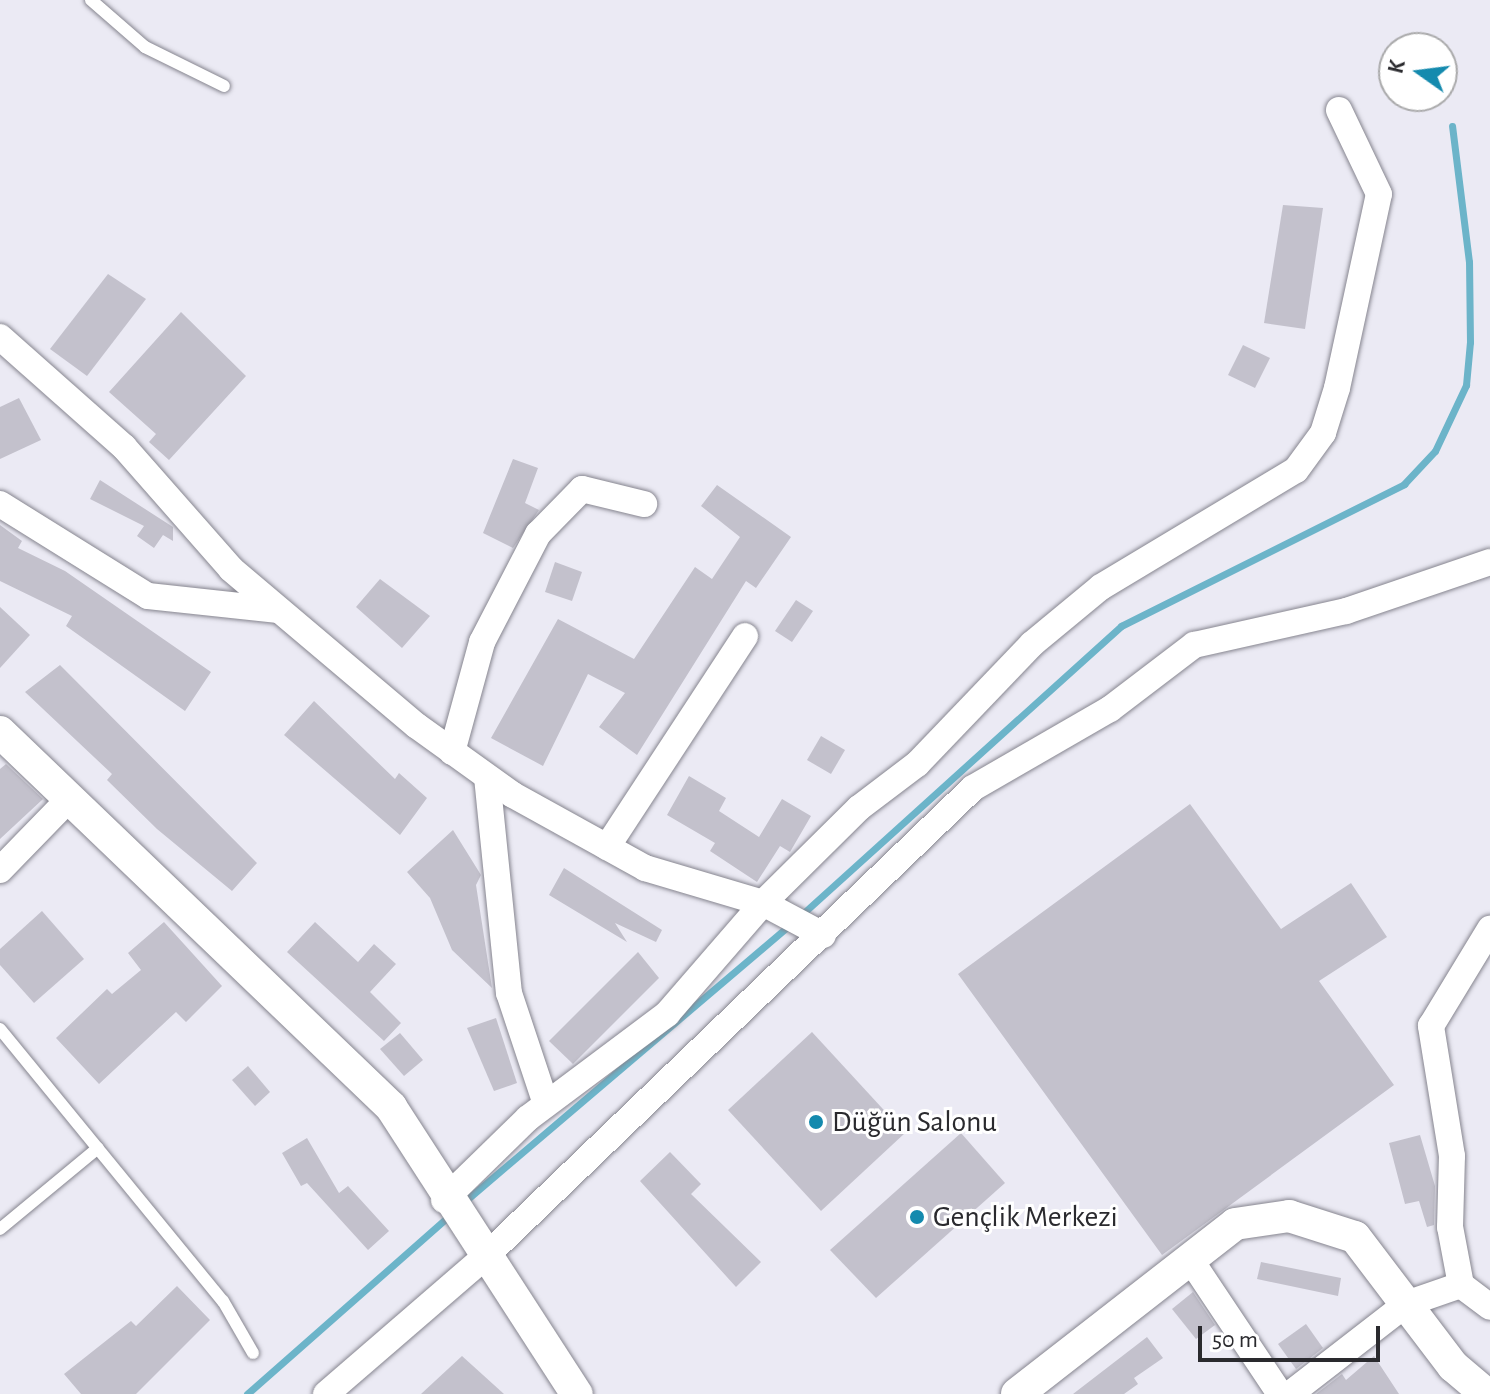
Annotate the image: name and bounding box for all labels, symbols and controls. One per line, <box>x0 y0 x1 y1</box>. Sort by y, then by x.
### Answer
north arrow <box>1378 32 1458 112</box>
text: K <box>1384 58 1409 76</box>
place label: Düğün Salonu <box>832 1104 997 1140</box>
marker: Düğün Salonu <box>807 1113 825 1131</box>
place label: Gençlik Merkezi <box>933 1199 1118 1235</box>
marker: Gençlik Merkezi <box>908 1208 926 1226</box>
scale bar <box>1202 1310 1384 1360</box>
text: 50 m <box>1212 1328 1258 1352</box>

